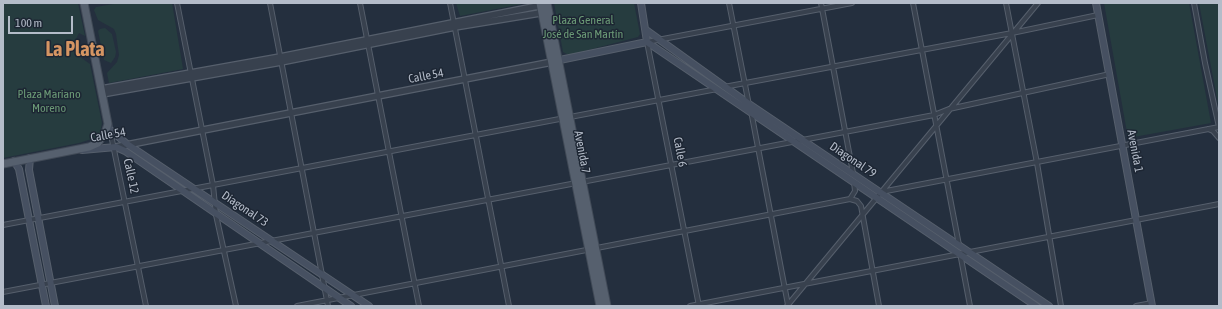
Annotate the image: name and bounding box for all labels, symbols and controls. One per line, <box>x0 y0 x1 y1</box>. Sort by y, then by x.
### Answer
scale bar <box>10 8 75 34</box>
park label: Plaza General José de San Martín <box>543 13 623 41</box>
text: 100 m <box>15 16 42 30</box>
district label: La Plata <box>45 38 105 62</box>
street label: Calle 54 <box>407 66 445 86</box>
park label: Plaza Mariano Moreno <box>17 87 81 115</box>
street label: Calle 54 <box>89 125 127 145</box>
street label: Avenida 1 <box>1124 128 1146 174</box>
street label: Avenida 7 <box>571 129 593 175</box>
street label: Calle 6 <box>670 136 690 168</box>
street label: Diagonal 79 <box>827 139 879 181</box>
street label: Calle 12 <box>120 157 142 195</box>
street label: Diagonal 73 <box>219 188 271 230</box>

